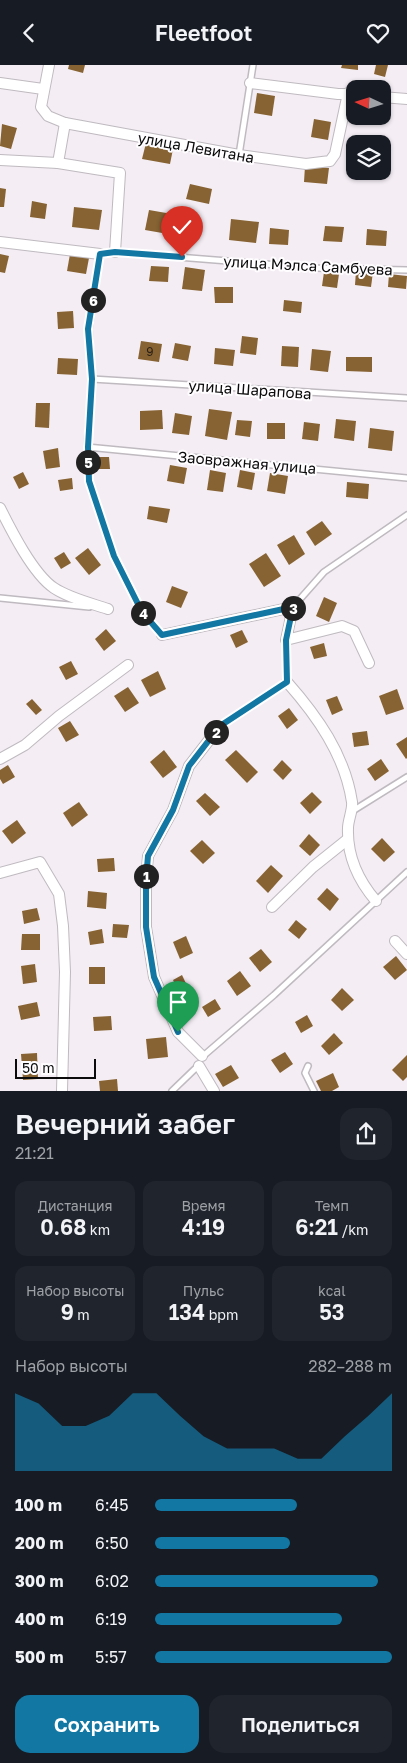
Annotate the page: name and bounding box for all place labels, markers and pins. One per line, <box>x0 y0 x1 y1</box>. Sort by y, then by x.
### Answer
pin <box>161 206 203 257</box>
pin: 6 <box>80 287 106 313</box>
pin: 5 <box>76 449 100 475</box>
pin: 3 <box>280 595 306 621</box>
pin: 4 <box>130 601 156 625</box>
pin: 2 <box>204 719 228 745</box>
pin: 1 <box>134 863 158 889</box>
pin <box>157 981 199 1032</box>

